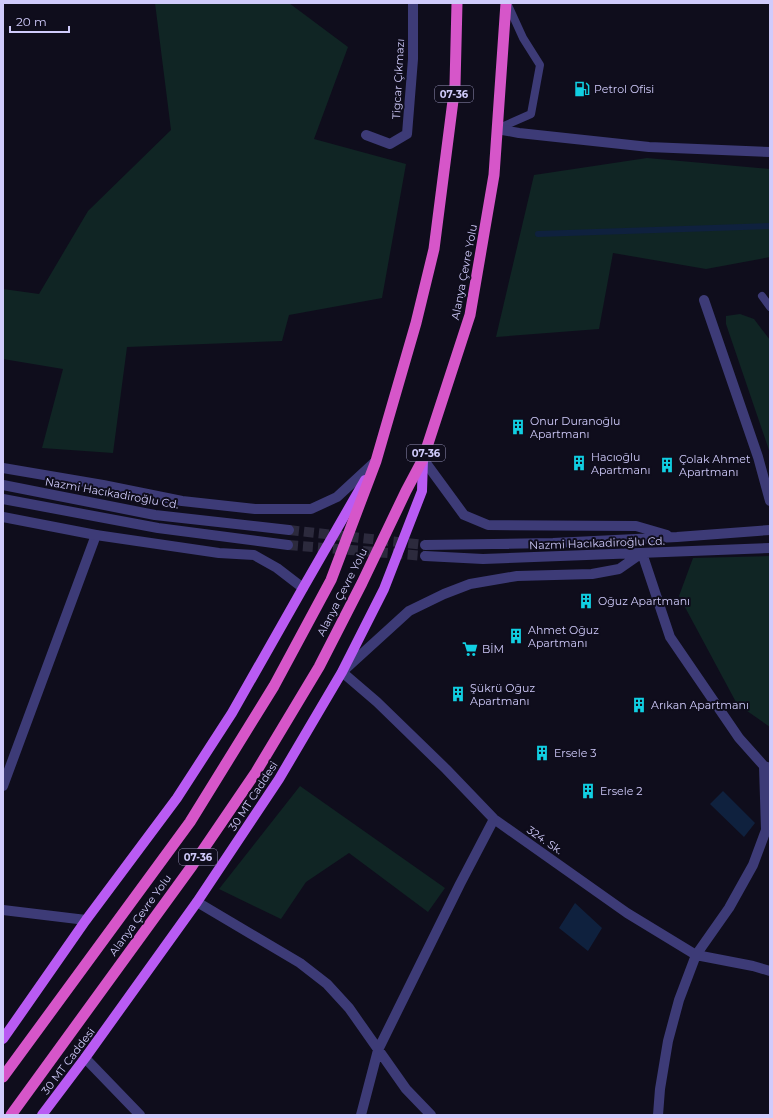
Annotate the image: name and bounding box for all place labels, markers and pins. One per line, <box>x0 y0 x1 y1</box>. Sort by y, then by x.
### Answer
fuel station icon: Petrol Ofisi <box>573 80 591 98</box>
place label: Petrol Ofisi <box>594 82 654 96</box>
place label: Onur Duranoğlu Apartmanı <box>530 414 621 441</box>
building icon: Onur Duranoğlu Apartmanı <box>509 418 527 436</box>
place label: Hacıoğlu Apartmanı <box>591 450 650 477</box>
place label: Çolak Ahmet Apartmanı <box>679 452 751 479</box>
building icon: Hacıoğlu Apartmanı <box>570 454 588 472</box>
building icon: Çolak Ahmet Apartmanı <box>658 456 676 474</box>
building icon: Oğuz Apartmanı <box>577 592 595 610</box>
place label: Oğuz Apartmanı <box>598 594 690 608</box>
place label: Ahmet Oğuz Apartmanı <box>528 623 599 650</box>
building icon: Ahmet Oğuz Apartmanı <box>507 627 525 645</box>
supermarket icon: BİM <box>461 640 479 658</box>
place label: BİM <box>482 642 504 656</box>
place label: Şükrü Oğuz Apartmanı <box>470 681 535 708</box>
building icon: Şükrü Oğuz Apartmanı <box>449 685 467 703</box>
building icon: Arıkan Apartmanı <box>630 696 648 714</box>
place label: Arıkan Apartmanı <box>651 698 749 712</box>
building icon: Ersele 3 <box>533 744 551 762</box>
place label: Ersele 3 <box>554 746 596 760</box>
building icon: Ersele 2 <box>579 782 597 800</box>
place label: Ersele 2 <box>600 784 643 798</box>

